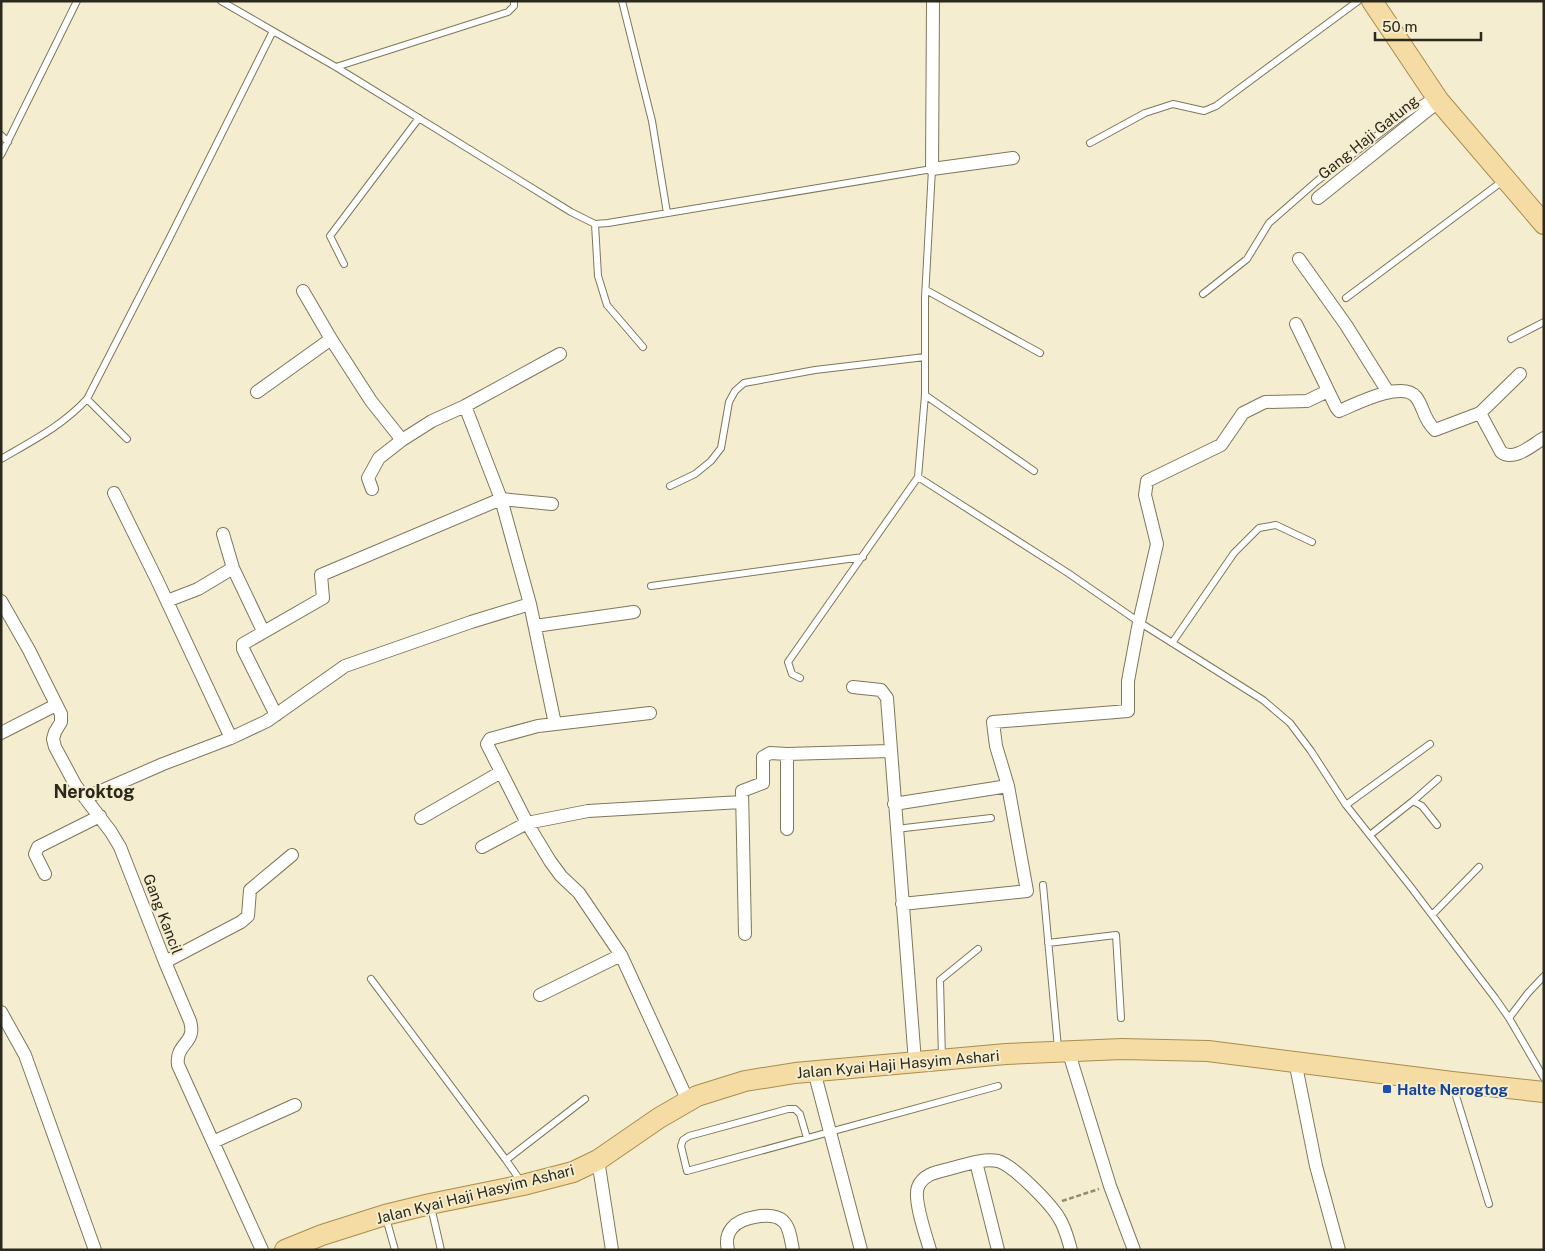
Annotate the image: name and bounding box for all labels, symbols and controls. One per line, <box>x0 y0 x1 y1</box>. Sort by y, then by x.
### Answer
scale bar <box>1375 10 1481 42</box>
text: 50 m <box>1382 18 1417 35</box>
street label: Gang Haji Gatung <box>1315 92 1421 182</box>
district label: Neroktog <box>53 781 135 802</box>
street label: Gang Kancil <box>140 872 186 956</box>
street label: Jalan Kyai Haji Hasyim Ashari <box>796 1047 1000 1081</box>
place label: Halte Nerogtog <box>1397 1081 1508 1098</box>
marker: Halte Nerogtog <box>1381 1083 1393 1095</box>
street label: Jalan Kyai Haji Hasyim Ashari <box>374 1161 576 1227</box>

